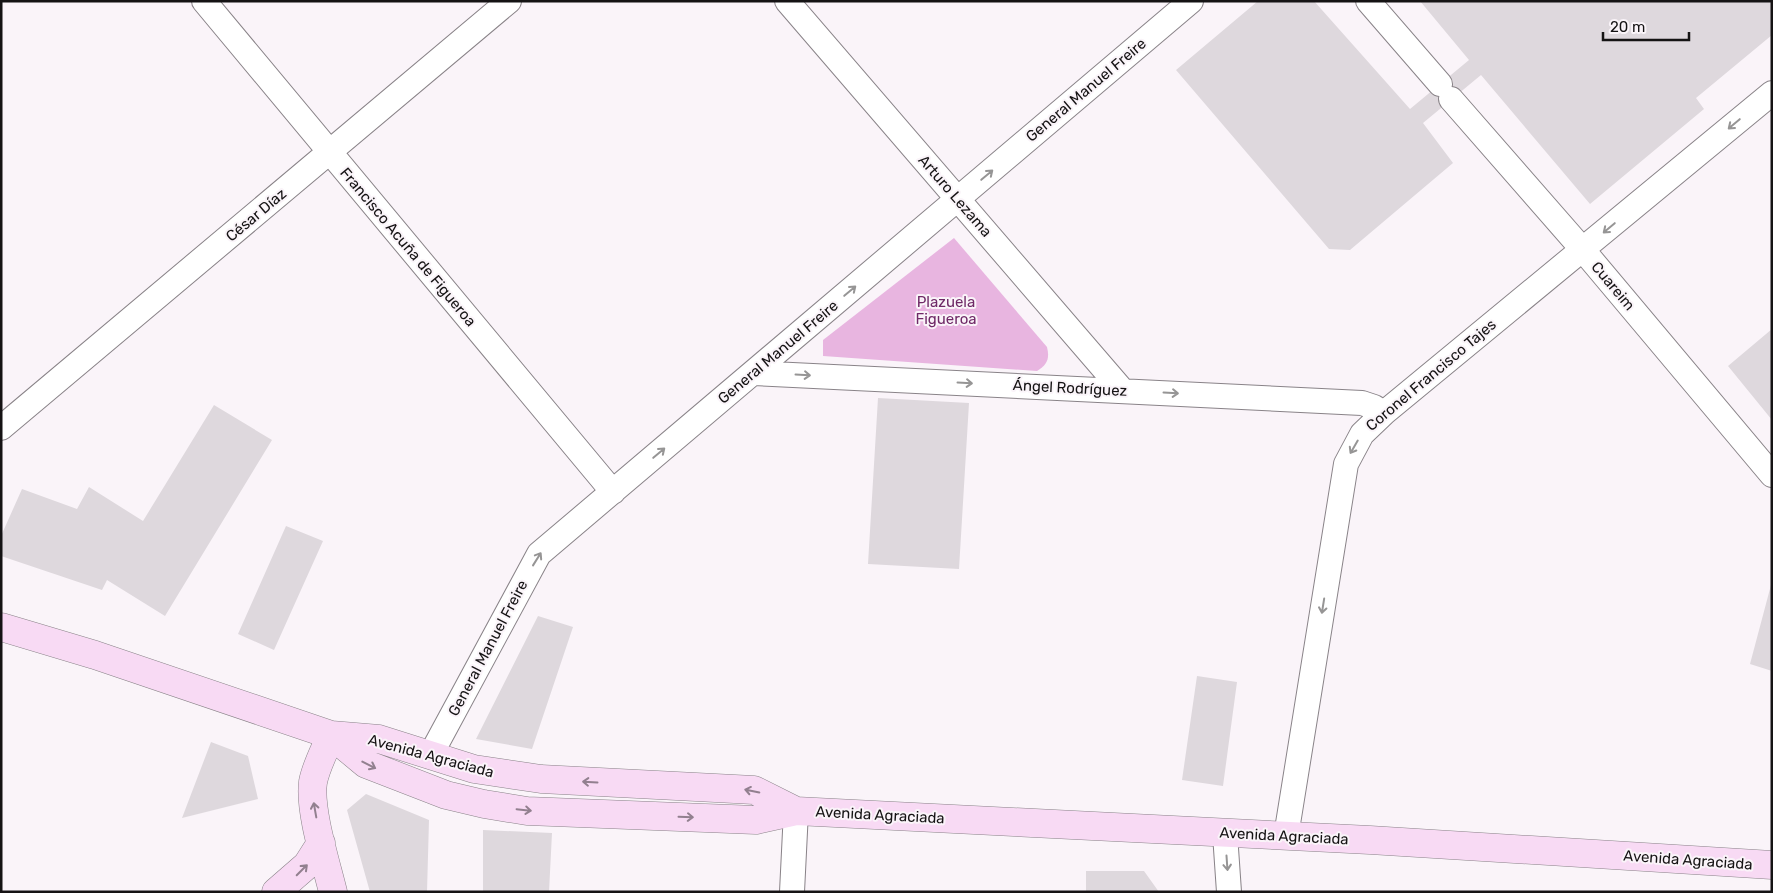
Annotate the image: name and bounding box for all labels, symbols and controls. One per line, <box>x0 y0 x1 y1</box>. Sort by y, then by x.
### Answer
scale bar <box>1603 10 1689 42</box>
text: 20 m <box>1610 18 1645 36</box>
street label: General Manuel Freire <box>1022 34 1150 146</box>
one-way arrow <box>1728 119 1741 130</box>
street label: Arturo Lezama <box>915 151 995 241</box>
street label: Francisco Acuña de Figueroa <box>336 164 480 330</box>
one-way arrow <box>980 169 993 180</box>
street label: César Díaz <box>222 184 290 245</box>
one-way arrow <box>1603 223 1616 234</box>
street label: Cuareim <box>1587 258 1639 314</box>
one-way arrow <box>843 286 856 297</box>
park label: Plazuela Figueroa <box>915 293 977 328</box>
street label: General Manuel Freire <box>714 296 842 408</box>
street label: Coronel Francisco Tajes <box>1362 315 1500 435</box>
one-way arrow <box>794 370 811 380</box>
street label: Ángel Rodríguez <box>1012 376 1128 400</box>
one-way arrow <box>957 378 973 387</box>
one-way arrow <box>1163 389 1179 398</box>
one-way arrow <box>1348 440 1358 454</box>
one-way arrow <box>652 448 665 459</box>
one-way arrow <box>531 552 542 566</box>
street label: General Manuel Freire <box>445 577 531 719</box>
one-way arrow <box>1318 598 1328 614</box>
street label: Avenida Agraciada <box>366 731 496 781</box>
one-way arrow <box>361 761 376 770</box>
one-way arrow <box>582 777 598 786</box>
one-way arrow <box>744 786 760 796</box>
one-way arrow <box>310 802 320 818</box>
street label: Avenida Agraciada <box>815 803 945 827</box>
one-way arrow <box>516 805 532 815</box>
one-way arrow <box>678 812 694 822</box>
street label: Avenida Agraciada <box>1219 824 1349 848</box>
street label: Avenida Agraciada <box>1623 847 1753 873</box>
one-way arrow <box>1222 854 1231 870</box>
one-way arrow <box>296 864 308 876</box>

